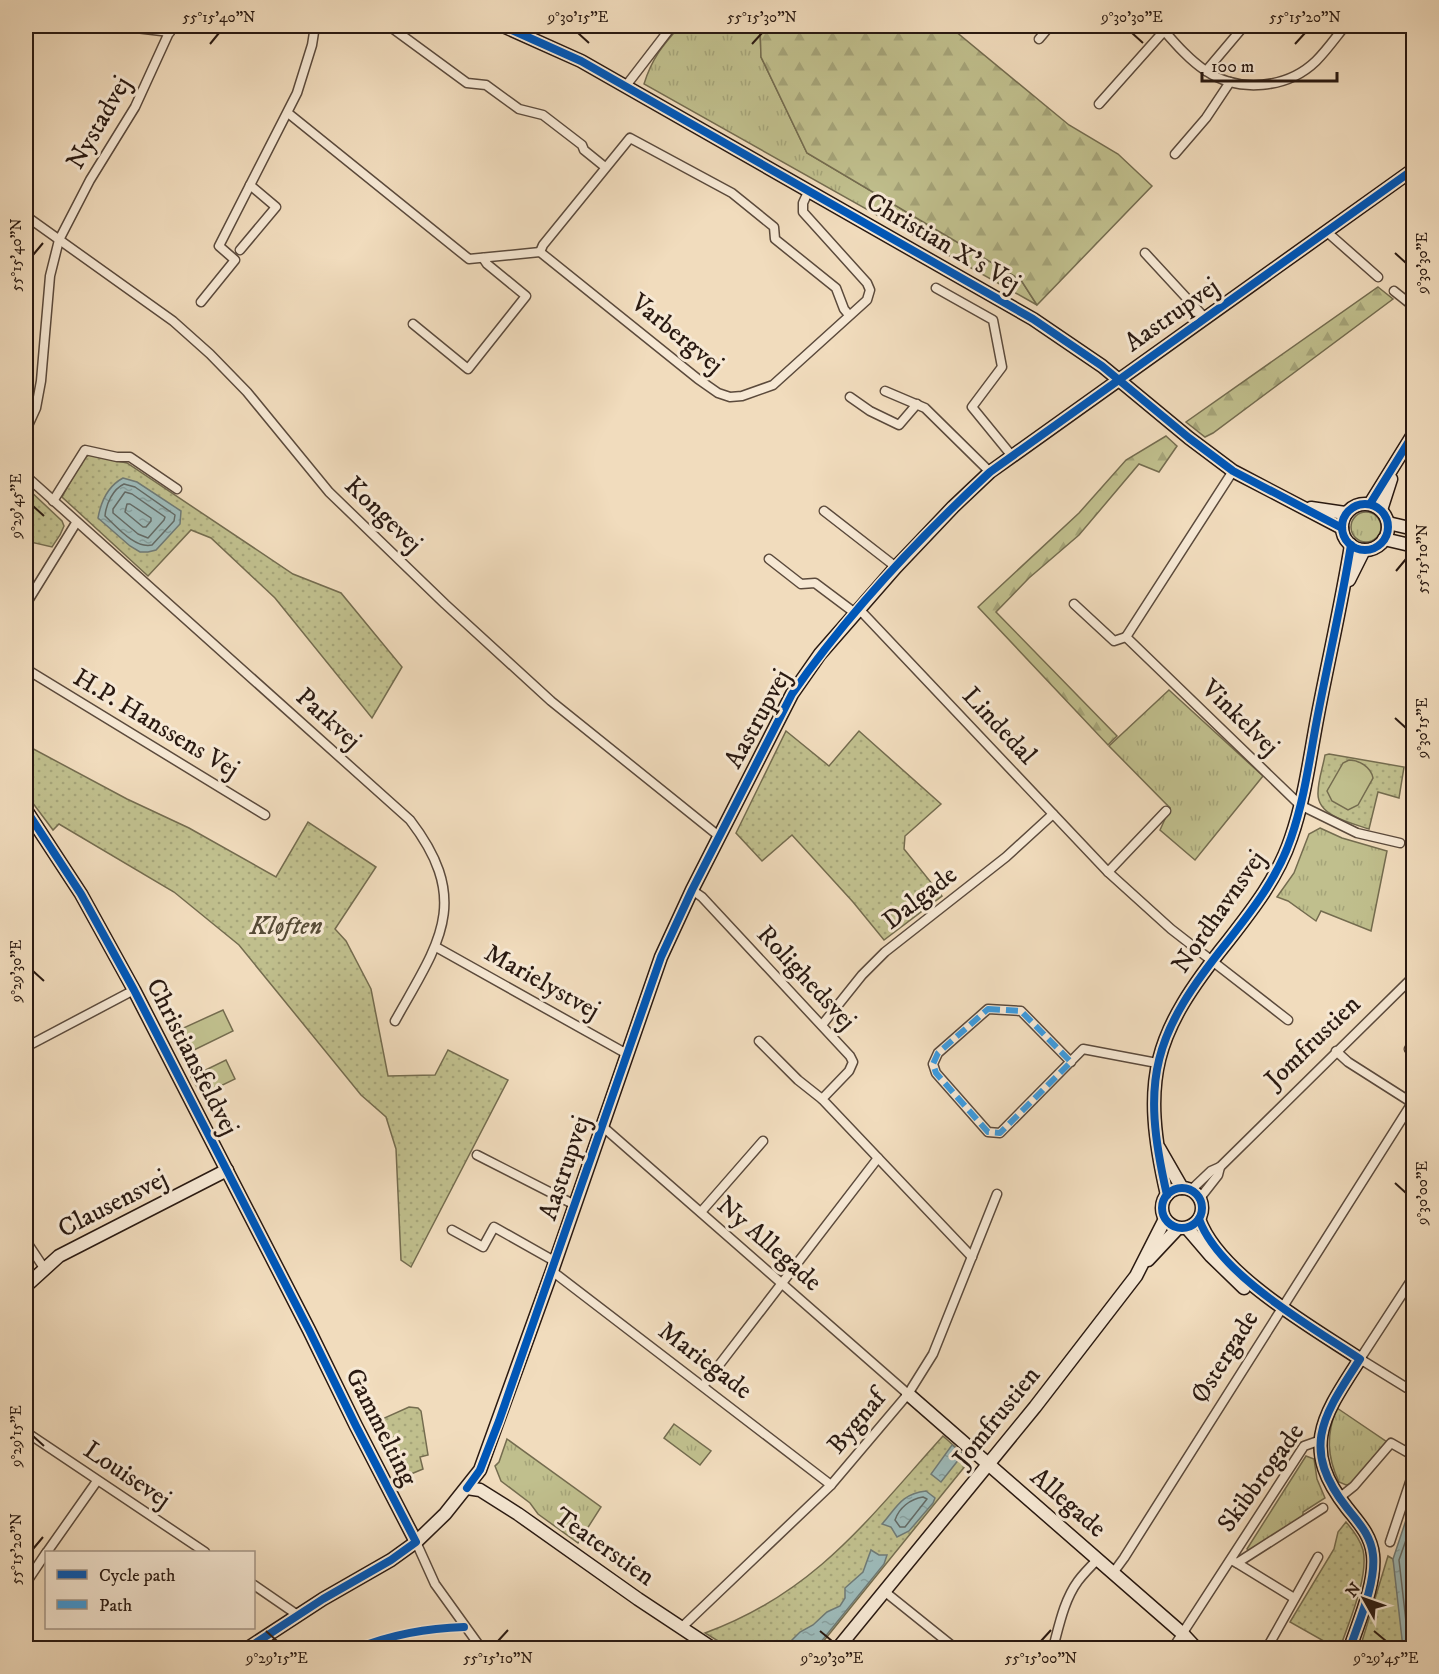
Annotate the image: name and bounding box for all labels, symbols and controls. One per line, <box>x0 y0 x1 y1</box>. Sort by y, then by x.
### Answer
text: 55°15'40"N <box>183 8 255 27</box>
text: 9°30'15"E <box>547 8 609 27</box>
text: 55°15'30"N <box>727 8 797 27</box>
text: 9°30'30"E <box>1100 8 1163 27</box>
text: 55°15'20"N <box>1269 8 1341 27</box>
scale bar <box>1202 45 1337 83</box>
text: 100 m <box>1211 56 1254 78</box>
street label: Nystadvej <box>59 70 139 176</box>
street label: Christian X's Vej <box>860 186 1026 300</box>
text: 55°15'40"N <box>7 219 26 291</box>
text: 9°30'30"E <box>1413 232 1432 295</box>
street label: Aastrupvej <box>1118 270 1226 360</box>
street label: Varbergvej <box>623 286 730 381</box>
street label: Kongevej <box>337 470 429 560</box>
text: 9°29'45"E <box>7 473 26 540</box>
text: 55°15'10"N <box>1413 524 1432 594</box>
street label: H.P. Hanssens Vej <box>67 661 245 787</box>
street label: Aastrupvej <box>717 664 799 774</box>
street label: Vinkelvej <box>1193 672 1286 763</box>
street label: Lindedal <box>955 680 1043 772</box>
street label: Parkvej <box>288 681 368 757</box>
text: 9°30'15"E <box>1413 697 1432 759</box>
street label: Nordhavnsvej <box>1165 844 1273 980</box>
street label: Dalgade <box>876 859 964 937</box>
park label: Kløften <box>249 910 322 943</box>
street label: Rolighedsvej <box>749 919 863 1037</box>
street label: Marielystvej <box>478 937 606 1027</box>
text: 9°29'30"E <box>7 939 26 1003</box>
street label: Christiansfeldvej <box>138 973 246 1141</box>
street label: Jomfrustien <box>1257 988 1368 1097</box>
street label: Aastrupvej <box>532 1111 598 1225</box>
text: 9°30'00"E <box>1413 1161 1432 1226</box>
street label: Clausensvej <box>53 1162 173 1246</box>
street label: Ny Allegade <box>710 1189 828 1299</box>
street label: Østergade <box>1184 1304 1266 1410</box>
street label: Mariegade <box>651 1315 759 1407</box>
street label: Jomfrustien <box>945 1359 1048 1476</box>
street label: Gammelting <box>337 1362 425 1492</box>
street label: Bygnaf <box>820 1380 896 1461</box>
text: 9°29'15"E <box>7 1405 26 1468</box>
street label: Skibbrogade <box>1210 1417 1312 1539</box>
street label: Louisevej <box>77 1434 177 1516</box>
street label: Allegade <box>1023 1461 1113 1545</box>
street label: Teaterstien <box>547 1500 661 1594</box>
text: 55°15'20"N <box>7 1513 26 1585</box>
legend <box>45 1551 255 1629</box>
text: Cycle path <box>99 1565 176 1587</box>
north arrow <box>1334 1569 1394 1629</box>
text: N <box>1341 1579 1365 1601</box>
text: Path <box>99 1595 133 1617</box>
text: 9°29'15"E <box>245 1649 308 1668</box>
text: 55°15'10"N <box>463 1649 533 1668</box>
text: 9°29'30"E <box>800 1649 864 1668</box>
text: 55°15'00"N <box>1005 1649 1077 1668</box>
text: 9°29'45"E <box>1352 1649 1419 1668</box>

